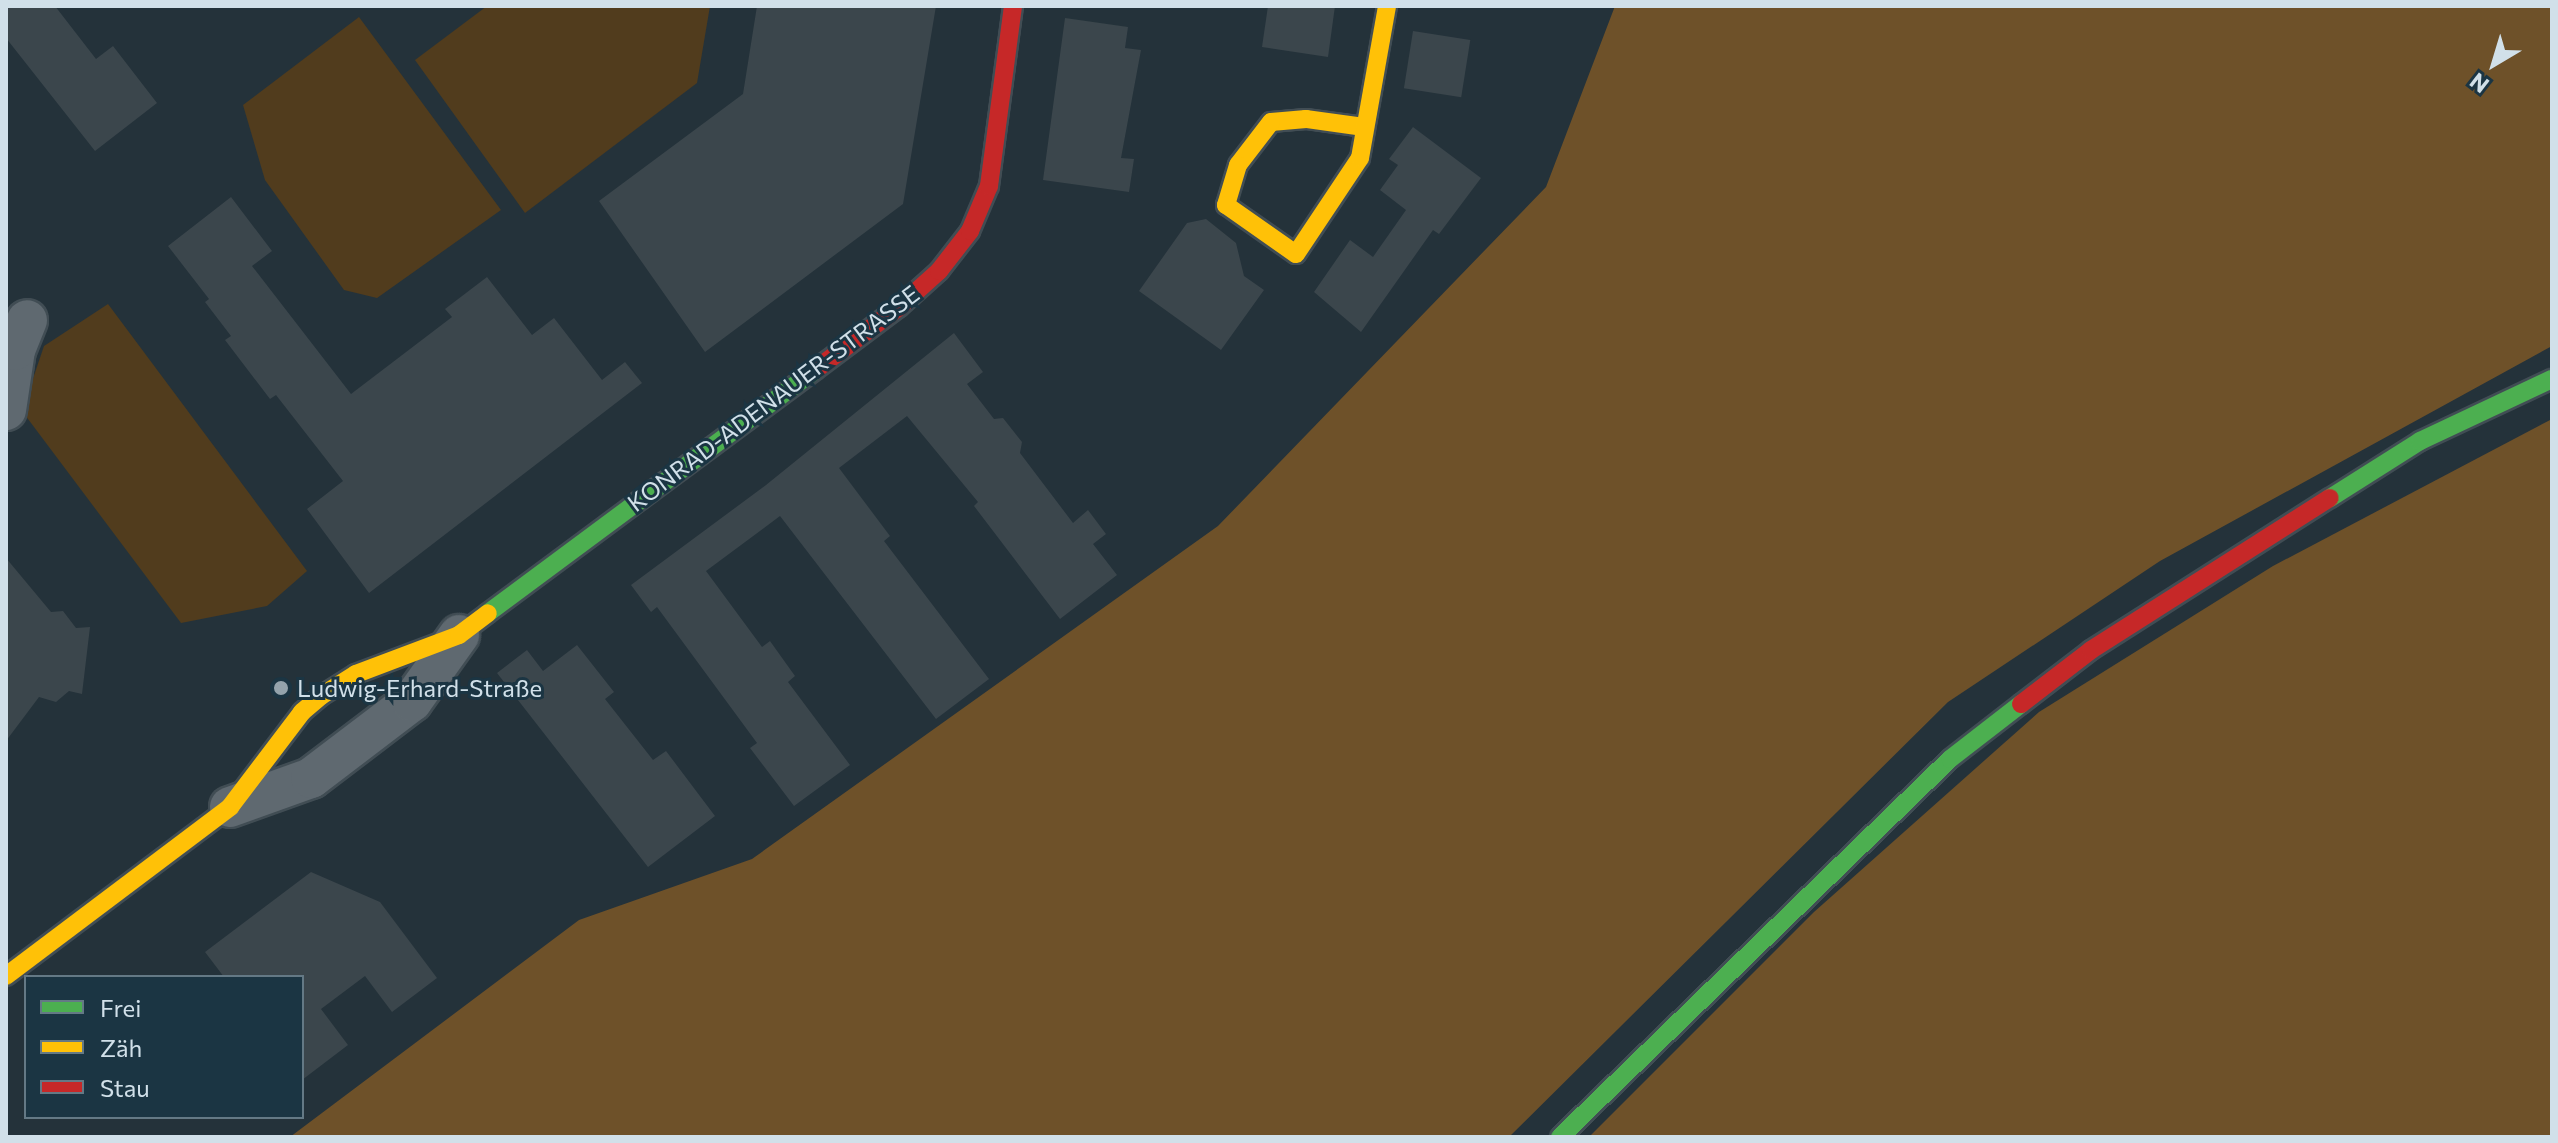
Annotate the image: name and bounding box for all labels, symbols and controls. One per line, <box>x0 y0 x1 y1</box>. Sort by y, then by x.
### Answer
north arrow <box>2454 24 2534 104</box>
text: N <box>2464 68 2494 99</box>
street label: KONRAD-ADENAUER-STRASSE <box>622 279 924 517</box>
place label: Ludwig-Erhard-Straße <box>297 674 542 702</box>
marker: Ludwig-Erhard-Straße <box>272 679 290 697</box>
legend <box>24 975 304 1119</box>
text: Frei <box>100 993 141 1022</box>
text: Zäh <box>100 1033 142 1062</box>
text: Stau <box>100 1073 150 1102</box>

